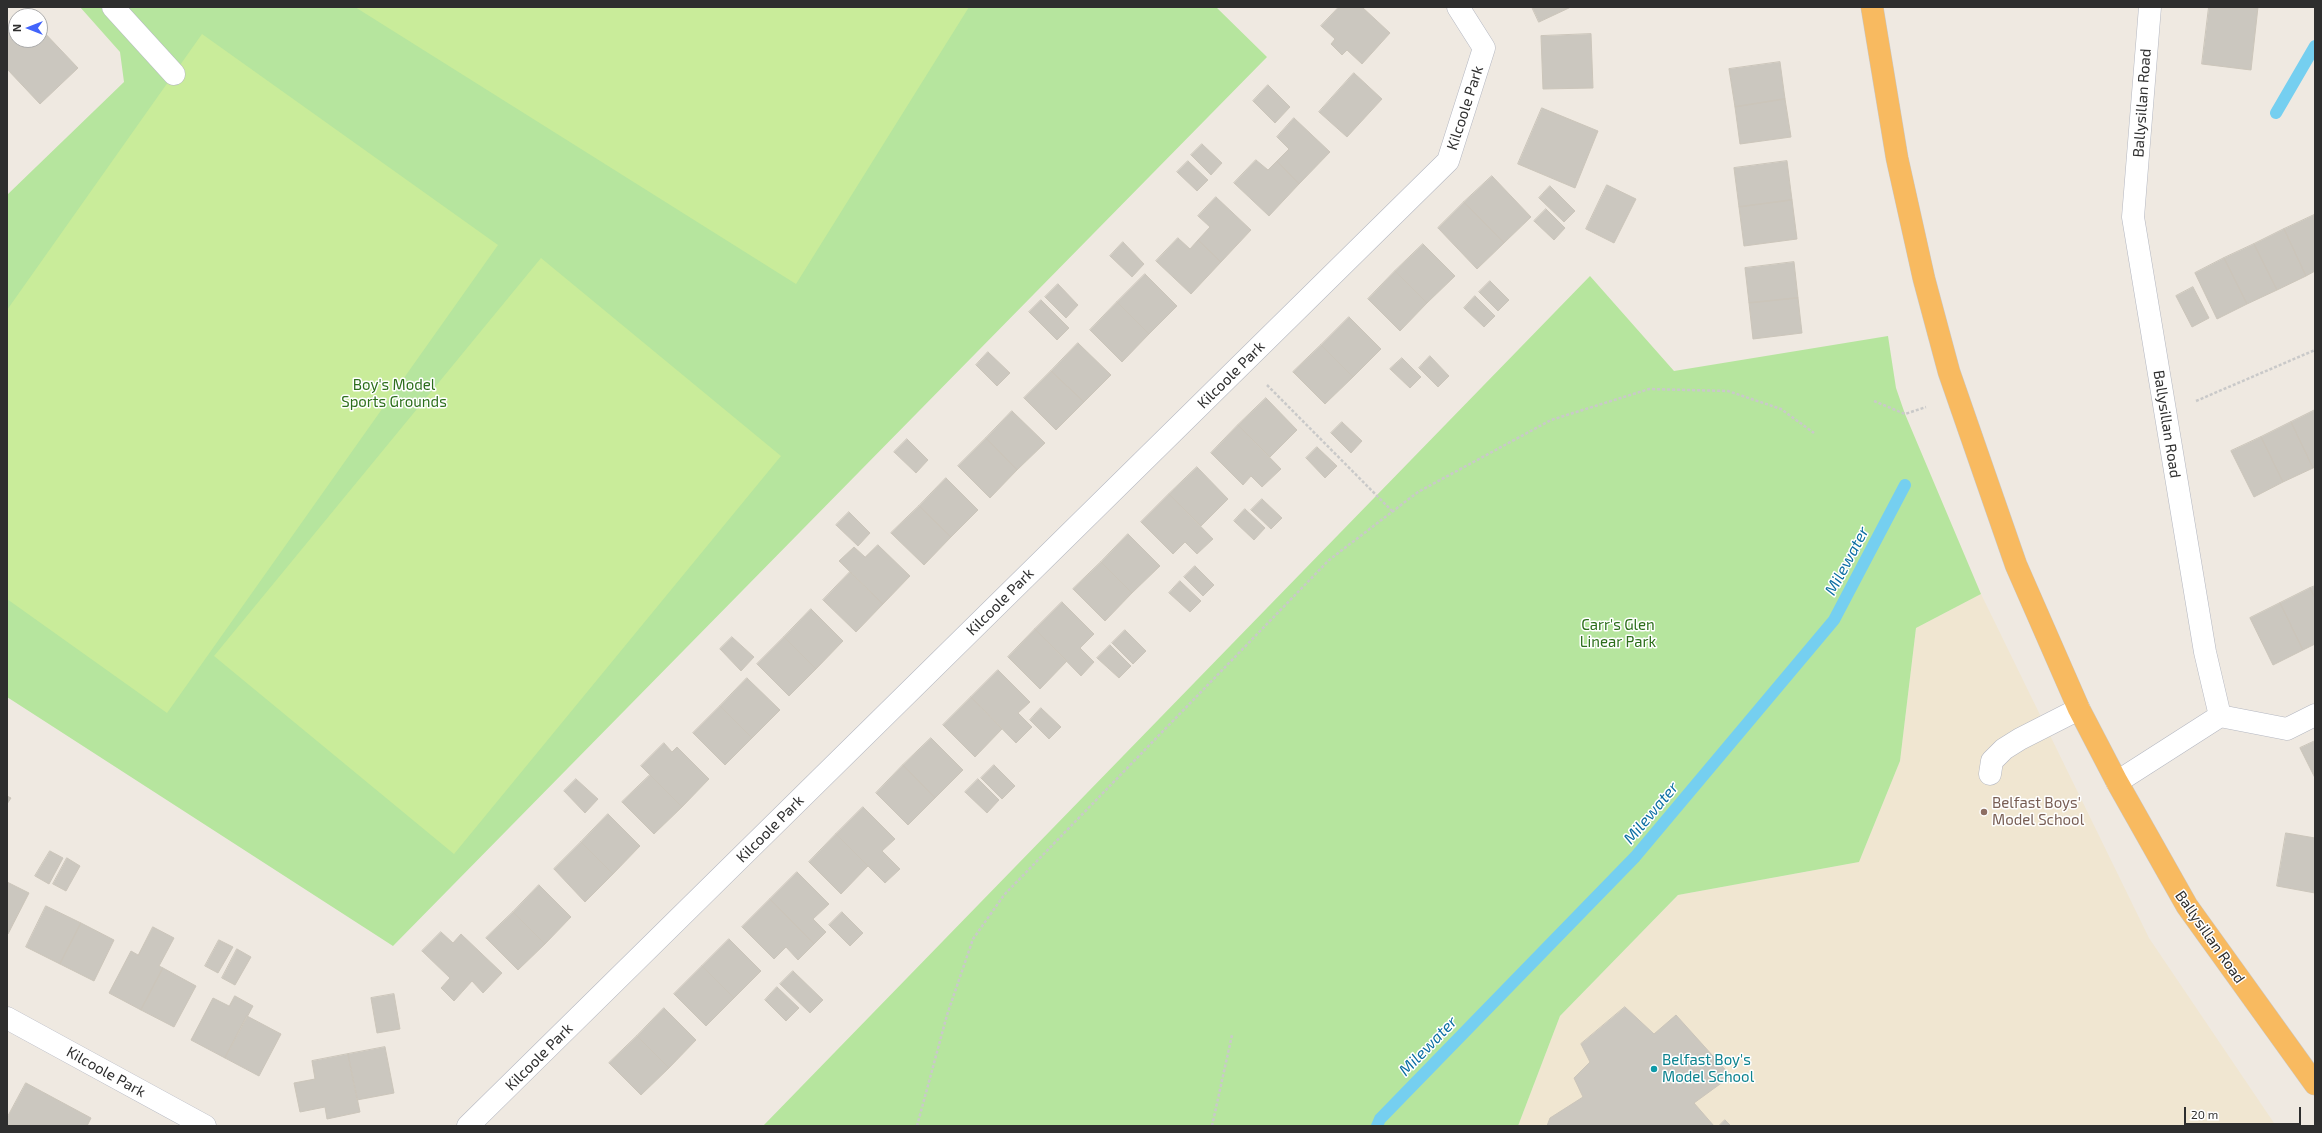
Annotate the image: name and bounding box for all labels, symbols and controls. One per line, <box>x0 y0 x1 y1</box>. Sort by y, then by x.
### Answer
north arrow <box>8 8 48 48</box>
text: N <box>10 24 23 32</box>
street label: Ballysillan Road <box>2129 48 2155 158</box>
street label: Kilcoole Park <box>1443 63 1487 153</box>
street label: Kilcoole Park <box>1194 338 1268 412</box>
street label: Ballysillan Road <box>2150 369 2184 479</box>
park label: Boy's Model Sports Grounds <box>341 376 447 411</box>
water label: Milewater <box>1821 523 1873 599</box>
street label: Kilcoole Park <box>963 565 1037 639</box>
park label: Carr's Glen Linear Park <box>1580 616 1656 651</box>
water label: Milewater <box>1620 778 1682 848</box>
street label: Kilcoole Park <box>733 792 807 866</box>
place label: Belfast Boys' Model School <box>1992 794 2084 829</box>
marker: Belfast Boys' Model School <box>1979 807 1989 817</box>
street label: Ballysillan Road <box>2171 887 2249 987</box>
water label: Milewater <box>1395 1012 1461 1080</box>
street label: Kilcoole Park <box>502 1020 576 1094</box>
street label: Kilcoole Park <box>63 1043 149 1101</box>
place label: Belfast Boy's Model School <box>1662 1051 1754 1086</box>
marker: Belfast Boy's Model School <box>1649 1064 1659 1074</box>
scale bar <box>2186 1099 2303 1125</box>
text: 20 m <box>2191 1107 2218 1121</box>

